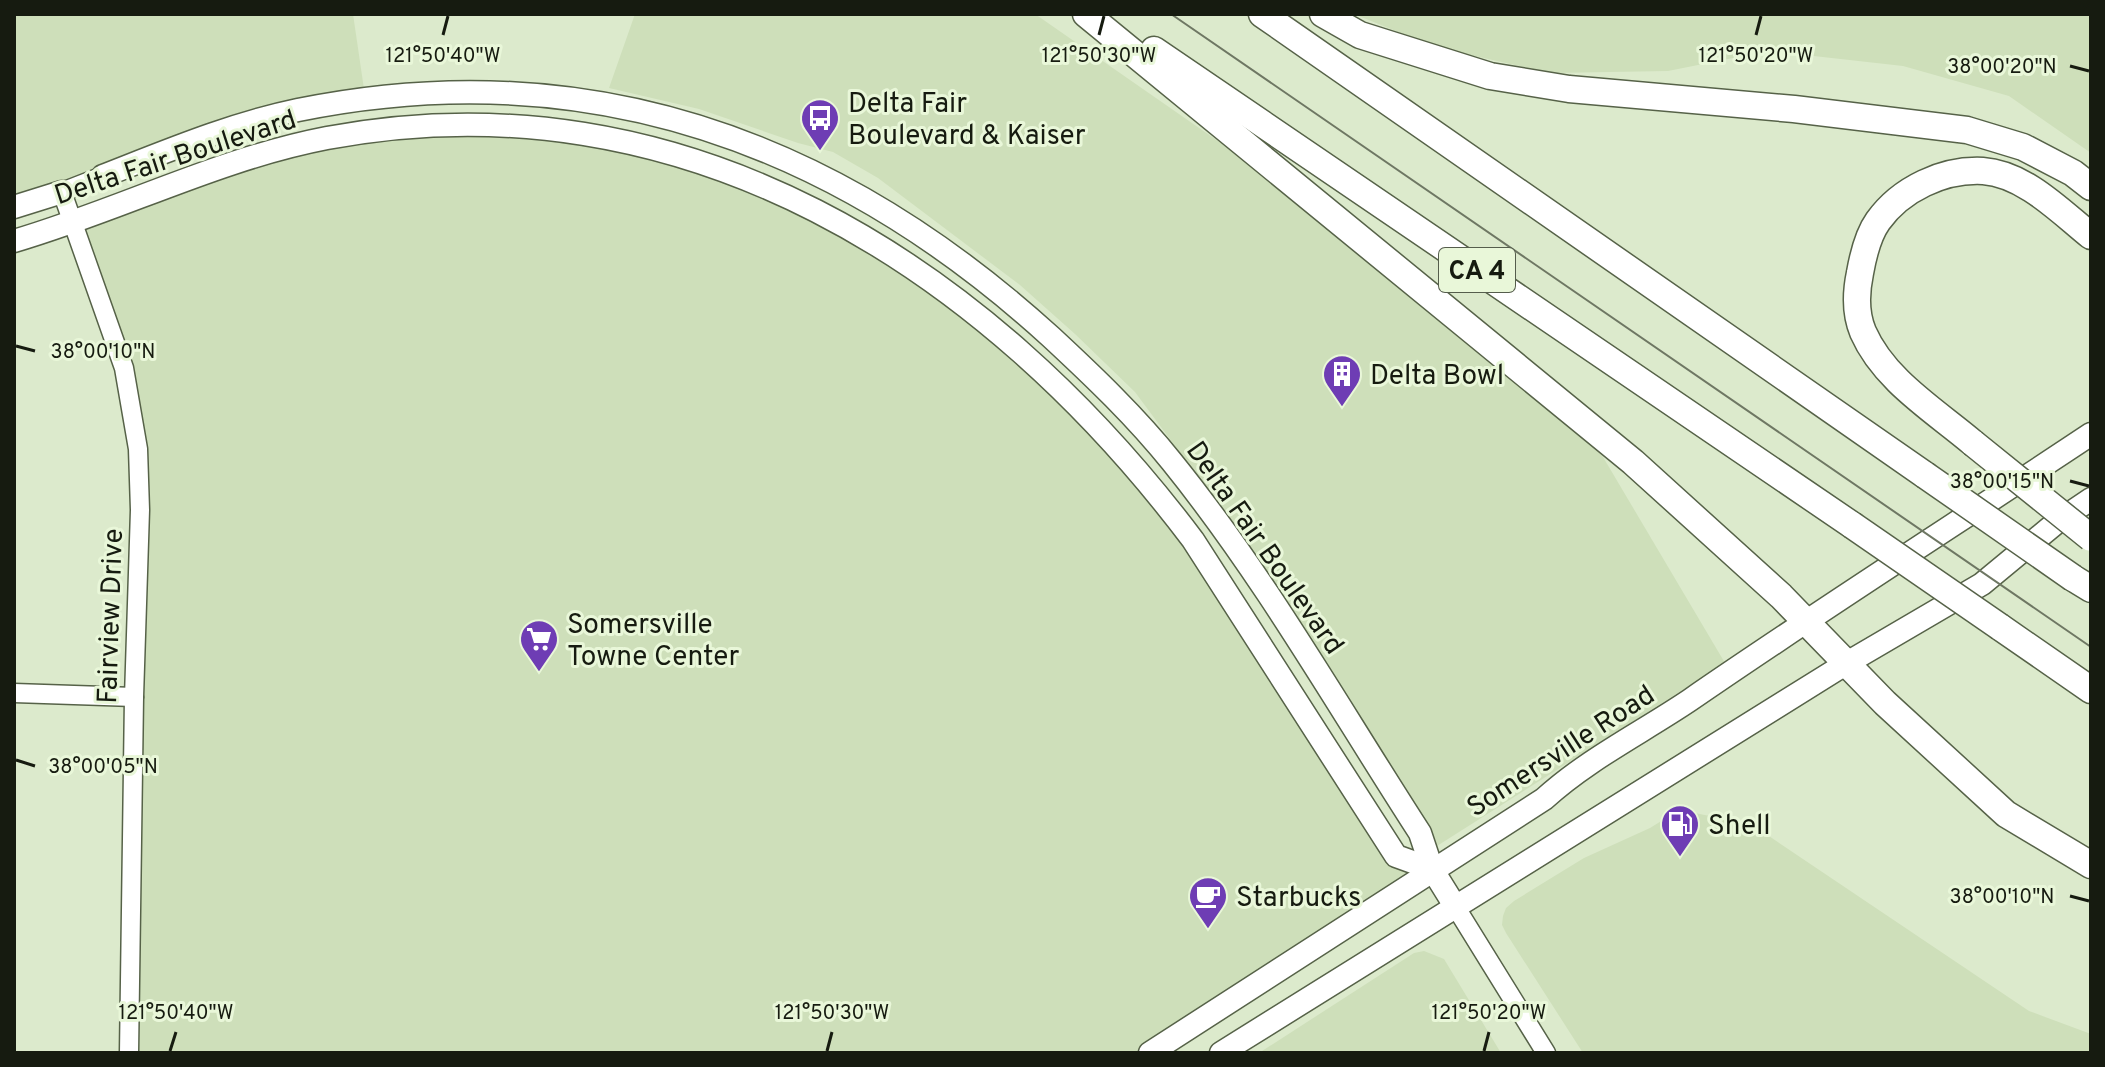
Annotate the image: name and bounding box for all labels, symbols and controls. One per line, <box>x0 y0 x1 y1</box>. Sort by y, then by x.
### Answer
text: 121°50'40"W <box>386 44 500 70</box>
text: 121°50'30"W <box>1042 44 1156 70</box>
text: 121°50'20"W <box>1699 44 1813 70</box>
text: 38°00'20"N <box>1947 55 2057 81</box>
place label: Delta Fair Boulevard & Kaiser <box>848 87 1086 155</box>
bus stop icon: Delta Fair Boulevard & Kaiser <box>799 97 841 152</box>
street label: Delta Fair Boulevard <box>50 103 301 215</box>
road number: CA 4 <box>1439 248 1515 292</box>
text: 38°00'10"N <box>51 340 155 366</box>
building icon: Delta Bowl <box>1321 353 1363 408</box>
place label: Delta Bowl <box>1370 359 1504 395</box>
street label: Delta Fair Boulevard <box>1176 435 1351 662</box>
text: 38°00'15"N <box>1950 470 2054 496</box>
street label: Fairview Drive <box>91 528 133 705</box>
place label: Somersville Towne Center <box>567 608 740 676</box>
supermarket icon: Somersville Towne Center <box>518 618 560 673</box>
street label: Somersville Road <box>1461 678 1662 827</box>
text: 38°00'05"N <box>48 755 158 781</box>
fuel station icon: Shell <box>1659 803 1701 858</box>
place label: Shell <box>1708 809 1771 845</box>
cafe icon: Starbucks <box>1187 875 1229 930</box>
place label: Starbucks <box>1236 881 1361 917</box>
text: 38°00'10"N <box>1950 885 2054 911</box>
text: 121°50'40"W <box>119 1001 233 1027</box>
text: 121°50'30"W <box>775 1001 889 1027</box>
text: 121°50'20"W <box>1432 1001 1546 1027</box>

